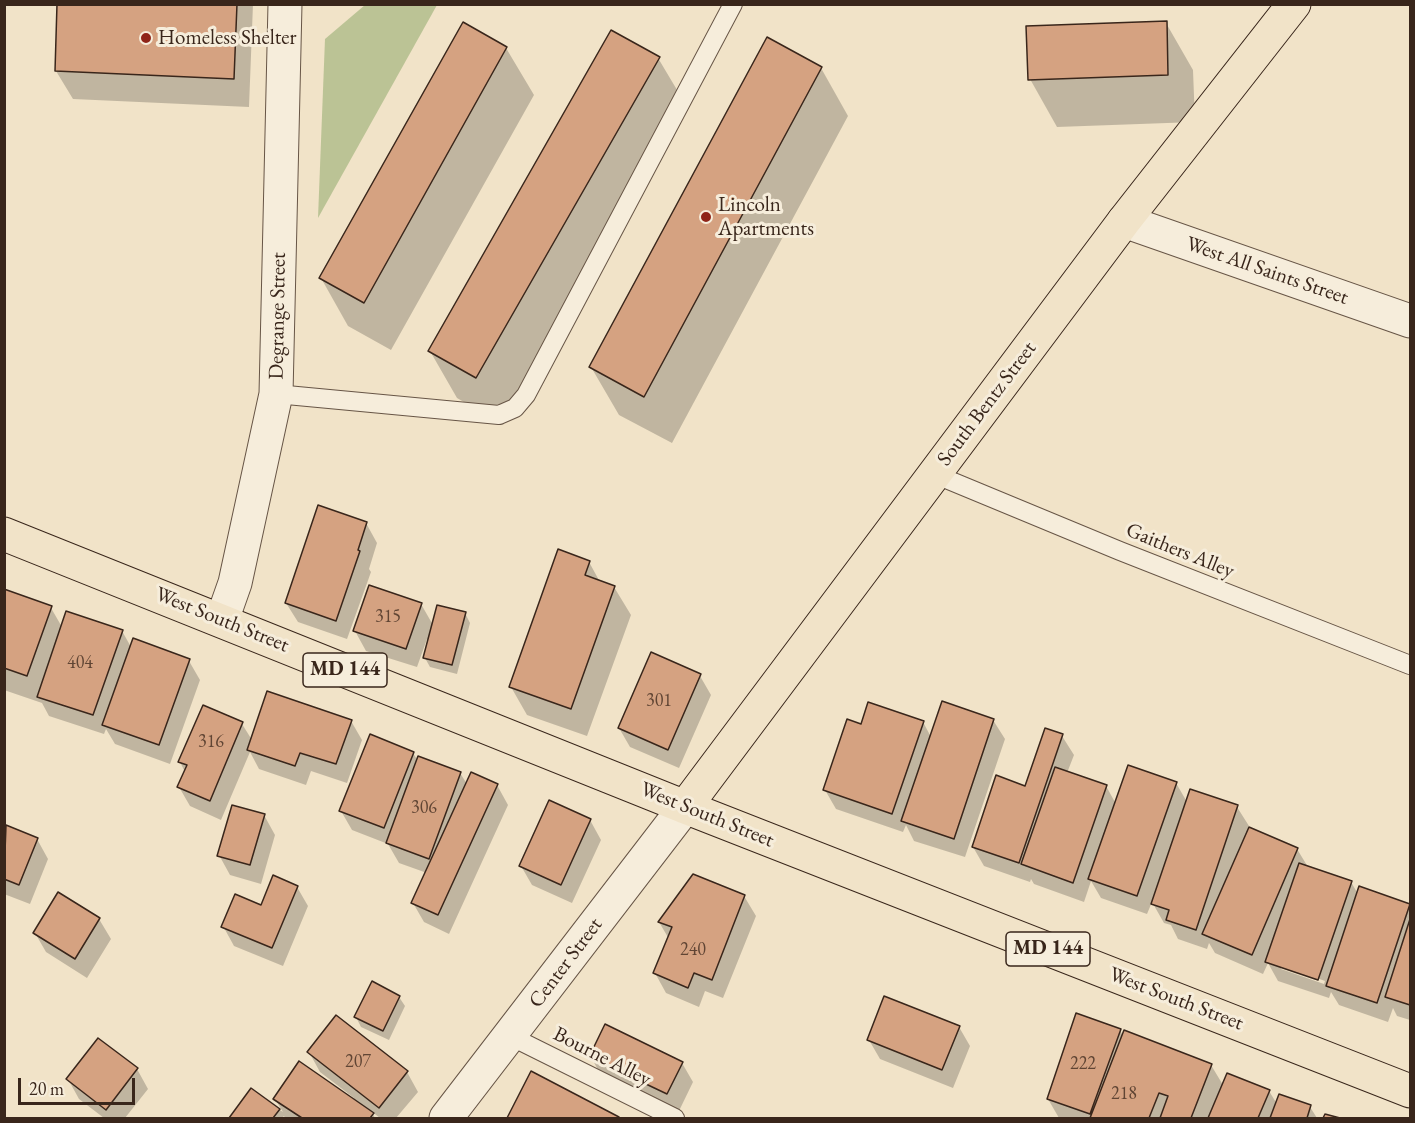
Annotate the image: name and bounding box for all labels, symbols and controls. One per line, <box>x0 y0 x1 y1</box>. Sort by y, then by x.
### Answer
place label: Homeless Shelter <box>158 25 297 51</box>
marker: Homeless Shelter <box>139 31 153 45</box>
place label: Lincoln Apartments <box>718 192 814 242</box>
marker: Lincoln Apartments <box>699 210 713 224</box>
street label: West All Saints Street <box>1183 231 1351 311</box>
street label: Degrange Street <box>264 252 292 380</box>
street label: South Bentz Street <box>932 337 1042 471</box>
street label: Gaithers Alley <box>1122 518 1238 584</box>
street label: West South Street <box>152 582 292 658</box>
house number: 315 <box>375 606 401 628</box>
house number: 404 <box>67 652 93 674</box>
road number: MD 144 <box>303 653 387 687</box>
house number: 301 <box>646 690 672 712</box>
house number: 316 <box>198 731 224 753</box>
street label: West South Street <box>637 777 777 853</box>
house number: 306 <box>411 797 437 819</box>
street label: Center Street <box>524 913 608 1013</box>
road number: MD 144 <box>1006 932 1090 966</box>
house number: 240 <box>680 939 706 961</box>
street label: West South Street <box>1105 962 1247 1036</box>
street label: Bourne Alley <box>549 1022 655 1092</box>
house number: 207 <box>345 1051 371 1073</box>
house number: 222 <box>1070 1053 1096 1075</box>
scale bar <box>21 1066 138 1104</box>
text: 20 m <box>29 1077 64 1100</box>
house number: 218 <box>1111 1083 1137 1105</box>

